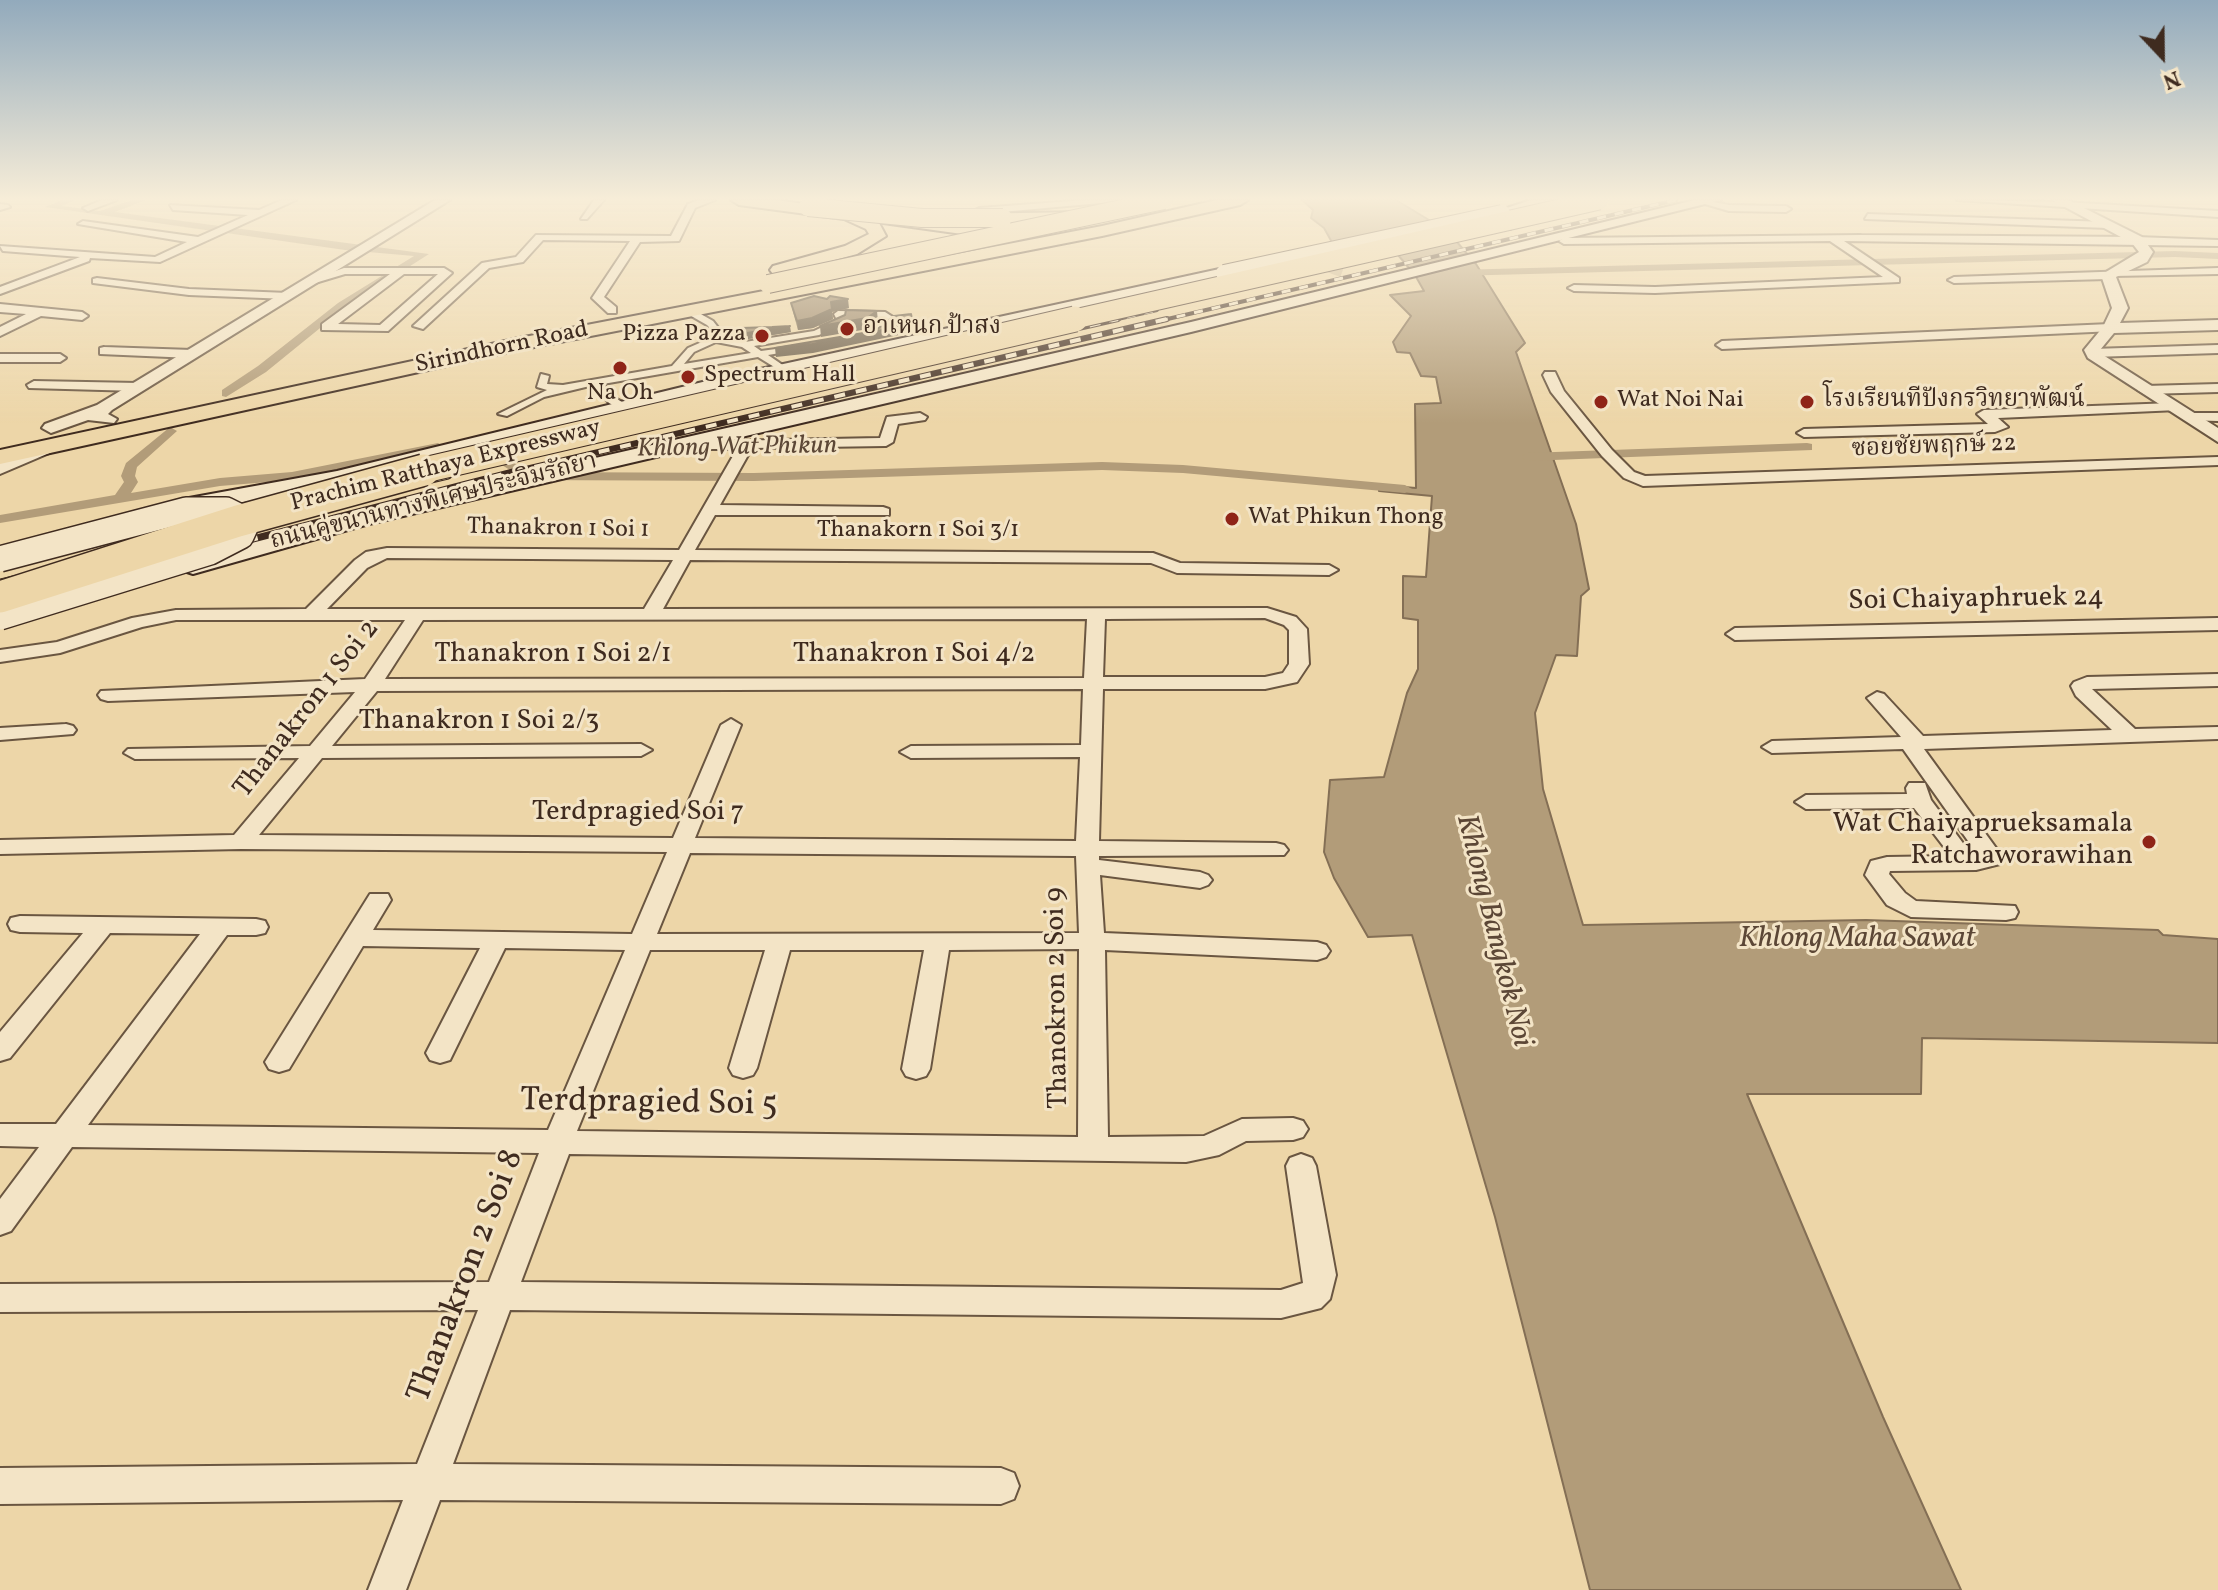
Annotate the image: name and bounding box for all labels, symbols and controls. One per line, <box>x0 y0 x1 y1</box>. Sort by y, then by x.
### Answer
north arrow <box>2122 16 2202 96</box>
text: N <box>2158 61 2184 96</box>
place label: อาเหนก ป้าสง <box>863 315 1001 343</box>
street label: Sirindhorn Road <box>413 317 591 381</box>
marker: อาเหนก ป้าสง <box>838 320 856 338</box>
place label: Pizza Pazza <box>622 322 746 350</box>
marker: Pizza Pazza <box>753 327 771 345</box>
marker: Na Oh <box>611 359 629 377</box>
place label: Spectrum Hall <box>704 363 856 391</box>
marker: Spectrum Hall <box>679 368 697 386</box>
place label: Na Oh <box>587 381 653 409</box>
place label: Wat Noi Nai <box>1617 388 1744 416</box>
place label: โรงเรียนทีปังกรวิทยาพัฒน์ <box>1823 388 2085 416</box>
marker: Wat Noi Nai <box>1592 393 1610 411</box>
marker: โรงเรียนทีปังกรวิทยาพัฒน์ <box>1798 393 1816 411</box>
street label: Prachim Ratthaya Expressway <box>288 415 604 519</box>
street label: ซอยชัยพฤกษ์ 22 <box>1851 431 2017 465</box>
water label: Khlong Wat Phikun <box>637 432 837 466</box>
street label: ถนนคู่ขนานทางพิเศษประจิมรัถยา <box>268 448 600 558</box>
place label: Wat Phikun Thong <box>1248 505 1444 533</box>
marker: Wat Phikun Thong <box>1223 510 1241 528</box>
street label: Thanakron 1 Soi 1 <box>466 514 650 546</box>
street label: Thanakorn 1 Soi 3/1 <box>817 518 1019 546</box>
street label: Soi Chaiyaphruek 24 <box>1848 582 2104 620</box>
street label: Thanakron 1 Soi 2 <box>228 614 388 806</box>
street label: Thanakron 1 Soi 2/1 <box>434 639 672 673</box>
street label: Thanakron 1 Soi 4/2 <box>793 639 1035 673</box>
street label: Thanakron 1 Soi 2/3 <box>359 706 599 740</box>
street label: Terdpragied Soi 7 <box>532 797 744 831</box>
place label: Wat Chaiyaprueksamala Ratchaworawihan <box>1832 809 2133 875</box>
water label: Khlong Bangkok Noi <box>1446 811 1538 1051</box>
marker: Wat Chaiyaprueksamala Ratchaworawihan <box>2140 833 2158 851</box>
street label: Thanokron 2 Soi 9 <box>1040 887 1078 1109</box>
water label: Khlong Maha Sawat <box>1739 922 1975 958</box>
street label: Terdpragied Soi 5 <box>520 1082 778 1128</box>
street label: Thanakron 2 Soi 8 <box>401 1145 535 1409</box>

